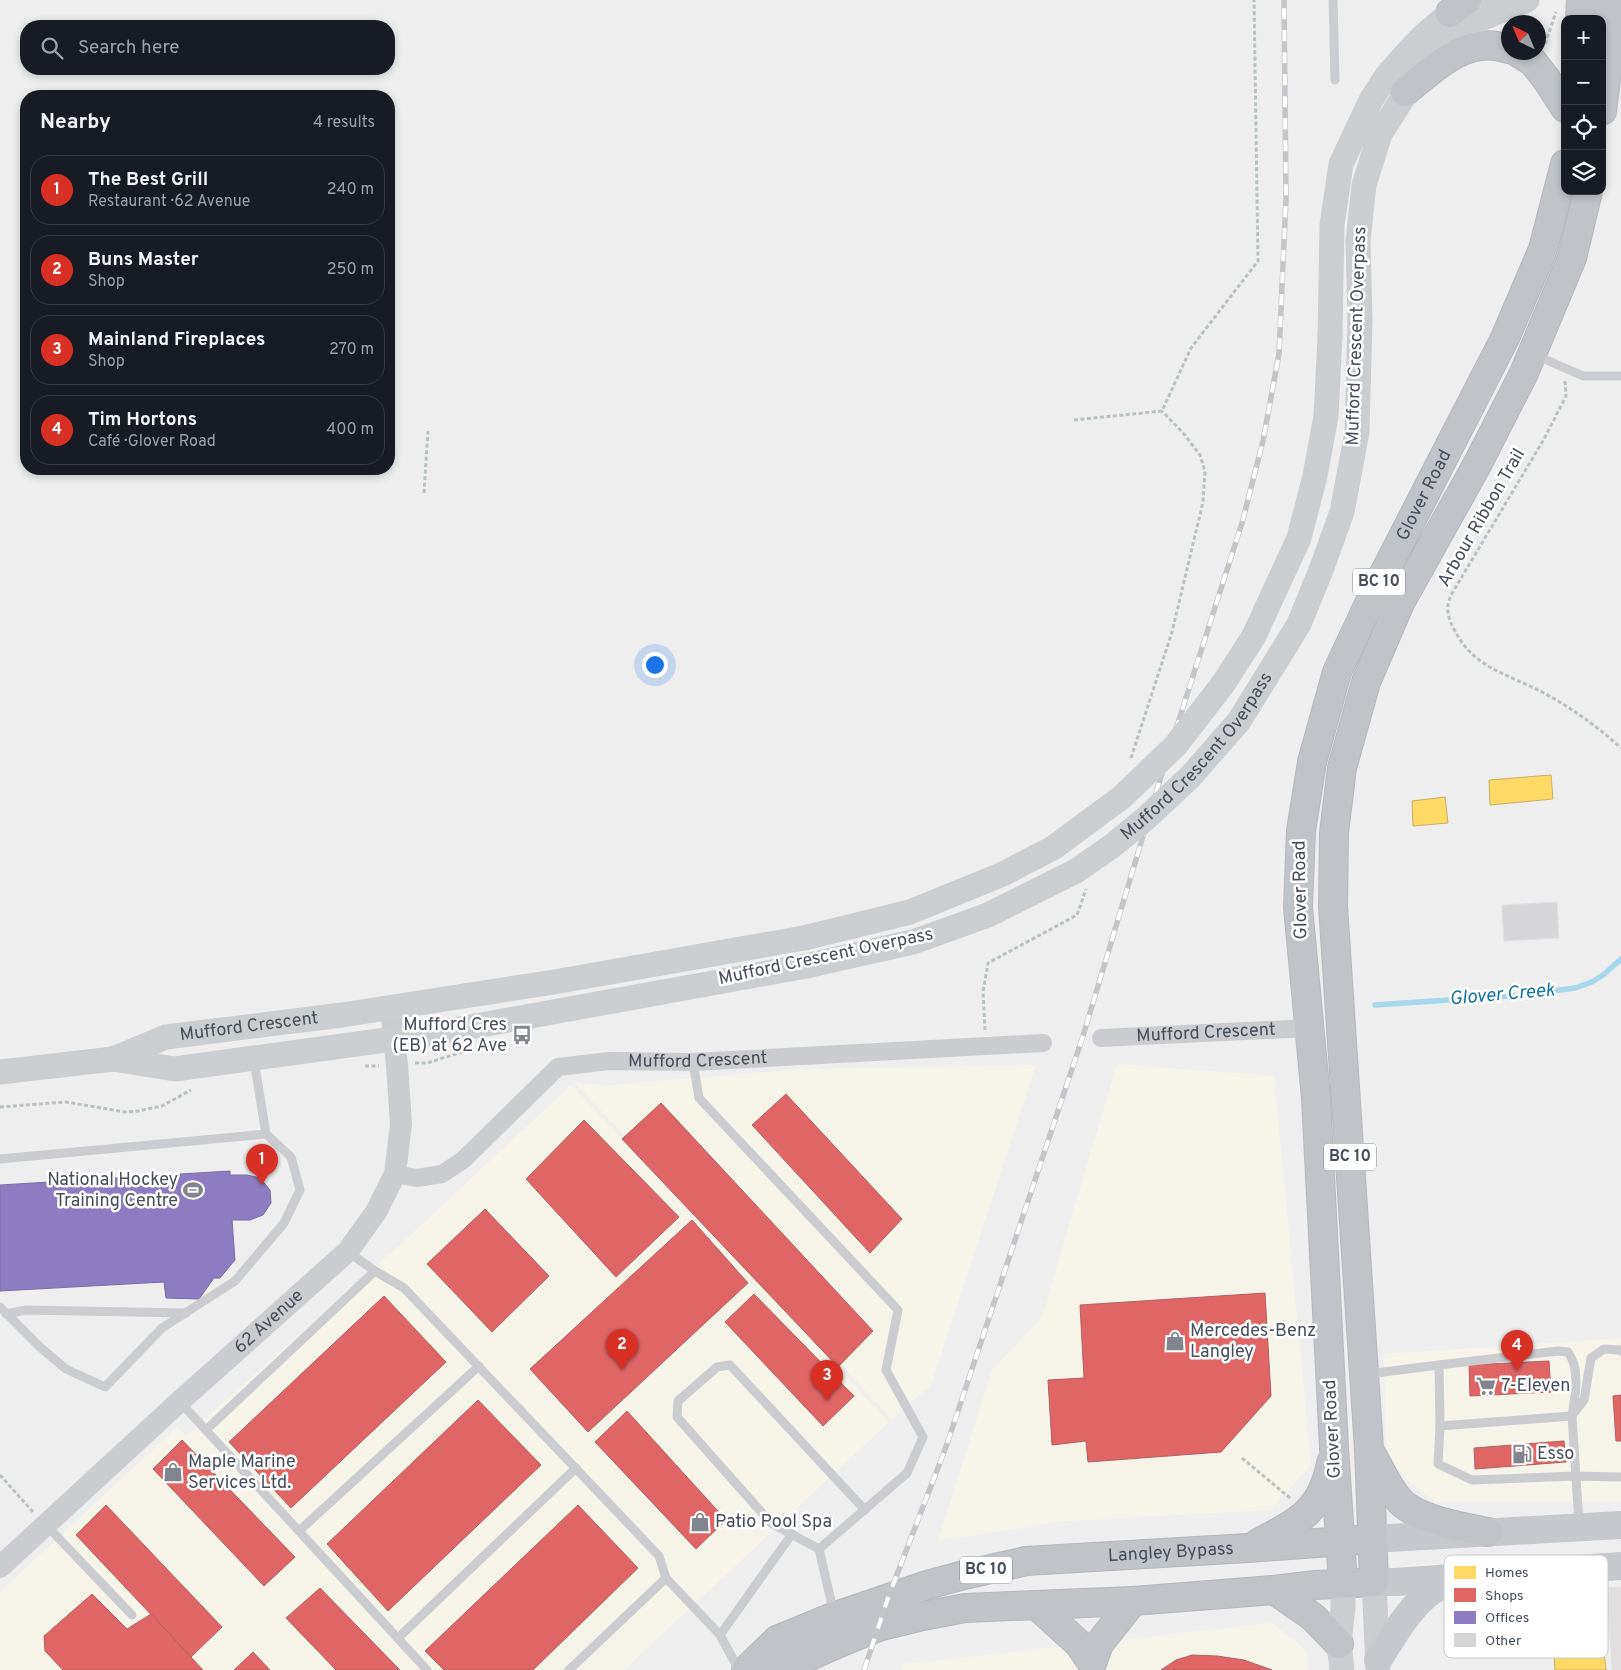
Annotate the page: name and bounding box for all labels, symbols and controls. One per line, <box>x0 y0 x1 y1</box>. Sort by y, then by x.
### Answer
north arrow <box>1501 15 1546 60</box>
map controls <box>1561 15 1606 195</box>
button: + <box>1561 15 1606 60</box>
search box <box>20 20 395 75</box>
icon: search <box>38 34 66 62</box>
text: Search here <box>78 36 180 60</box>
button: − <box>1561 60 1606 105</box>
button: locate <box>1561 105 1606 150</box>
text: Nearby <box>40 109 111 136</box>
text: 4 results <box>313 113 375 133</box>
button: layers <box>1561 150 1606 195</box>
text: The Best Grill <box>88 168 208 192</box>
text: 1 <box>54 180 60 200</box>
text: 240 m <box>327 180 374 200</box>
text: Restaurant · 62 Avenue <box>88 192 250 212</box>
street label: Mufford Crescent Overpass <box>1342 226 1372 446</box>
text: Buns Master <box>88 248 199 272</box>
text: 2 <box>52 260 62 280</box>
text: 250 m <box>327 260 374 280</box>
text: Shop <box>88 272 125 292</box>
text: Mainland Fireplaces <box>88 328 265 352</box>
text: 3 <box>52 340 62 360</box>
text: 270 m <box>329 340 374 360</box>
text: Shop <box>88 352 125 372</box>
text: Tim Hortons <box>88 408 197 432</box>
text: 4 <box>52 420 62 440</box>
text: 400 m <box>326 420 374 440</box>
text: Café · Glover Road <box>88 432 216 452</box>
street label: Arbour Ribbon Trail <box>1433 445 1531 591</box>
street label: Glover Road <box>1391 446 1457 545</box>
road number: BC 10 <box>1353 568 1405 596</box>
your location <box>642 652 668 678</box>
street label: Mufford Crescent Overpass <box>1116 668 1278 846</box>
street label: Glover Road <box>1289 840 1313 940</box>
street label: Mufford Crescent Overpass <box>716 923 936 991</box>
water label: Glover Creek <box>1448 978 1556 1012</box>
street label: Mufford Crescent <box>178 1007 320 1047</box>
place label: Mufford Cres (EB) at 62 Ave <box>392 1014 507 1058</box>
street label: Mufford Crescent <box>1136 1018 1276 1048</box>
bus stop icon: Mufford Cres (EB) at 62 Ave <box>511 1024 533 1046</box>
street label: Mufford Crescent <box>628 1046 768 1074</box>
pin: 1 <box>246 1144 278 1185</box>
road number: BC 10 <box>1324 1144 1376 1170</box>
place label: National Hockey Training Centre <box>47 1169 178 1213</box>
sports icon: National Hockey Training Centre <box>182 1179 204 1201</box>
street label: 62 Avenue <box>229 1285 308 1359</box>
place label: Mercedes-Benz Langley <box>1190 1320 1316 1364</box>
pin: 2 <box>606 1329 638 1370</box>
shop icon: Mercedes-Benz Langley <box>1164 1330 1186 1352</box>
pin: 4 <box>1501 1330 1533 1371</box>
pin: 3 <box>811 1360 843 1401</box>
supermarket icon: 7-Eleven <box>1475 1375 1497 1397</box>
place label: 7-Eleven <box>1501 1375 1570 1398</box>
street label: Glover Road <box>1319 1379 1347 1479</box>
fuel station icon: Esso <box>1511 1443 1533 1465</box>
place label: Esso <box>1537 1443 1574 1466</box>
place label: Maple Marine Services Ltd. <box>188 1451 296 1495</box>
shop icon: Maple Marine Services Ltd. <box>162 1461 184 1483</box>
shop icon: Patio Pool Spa <box>689 1511 711 1533</box>
place label: Patio Pool Spa <box>715 1511 832 1534</box>
street label: Langley Bypass <box>1107 1537 1234 1568</box>
legend <box>1444 1555 1608 1658</box>
road number: BC 10 <box>960 1556 1012 1584</box>
text: Homes <box>1485 1565 1529 1582</box>
text: Shops <box>1485 1588 1524 1605</box>
text: Offices <box>1485 1610 1529 1627</box>
text: Other <box>1485 1633 1522 1650</box>

